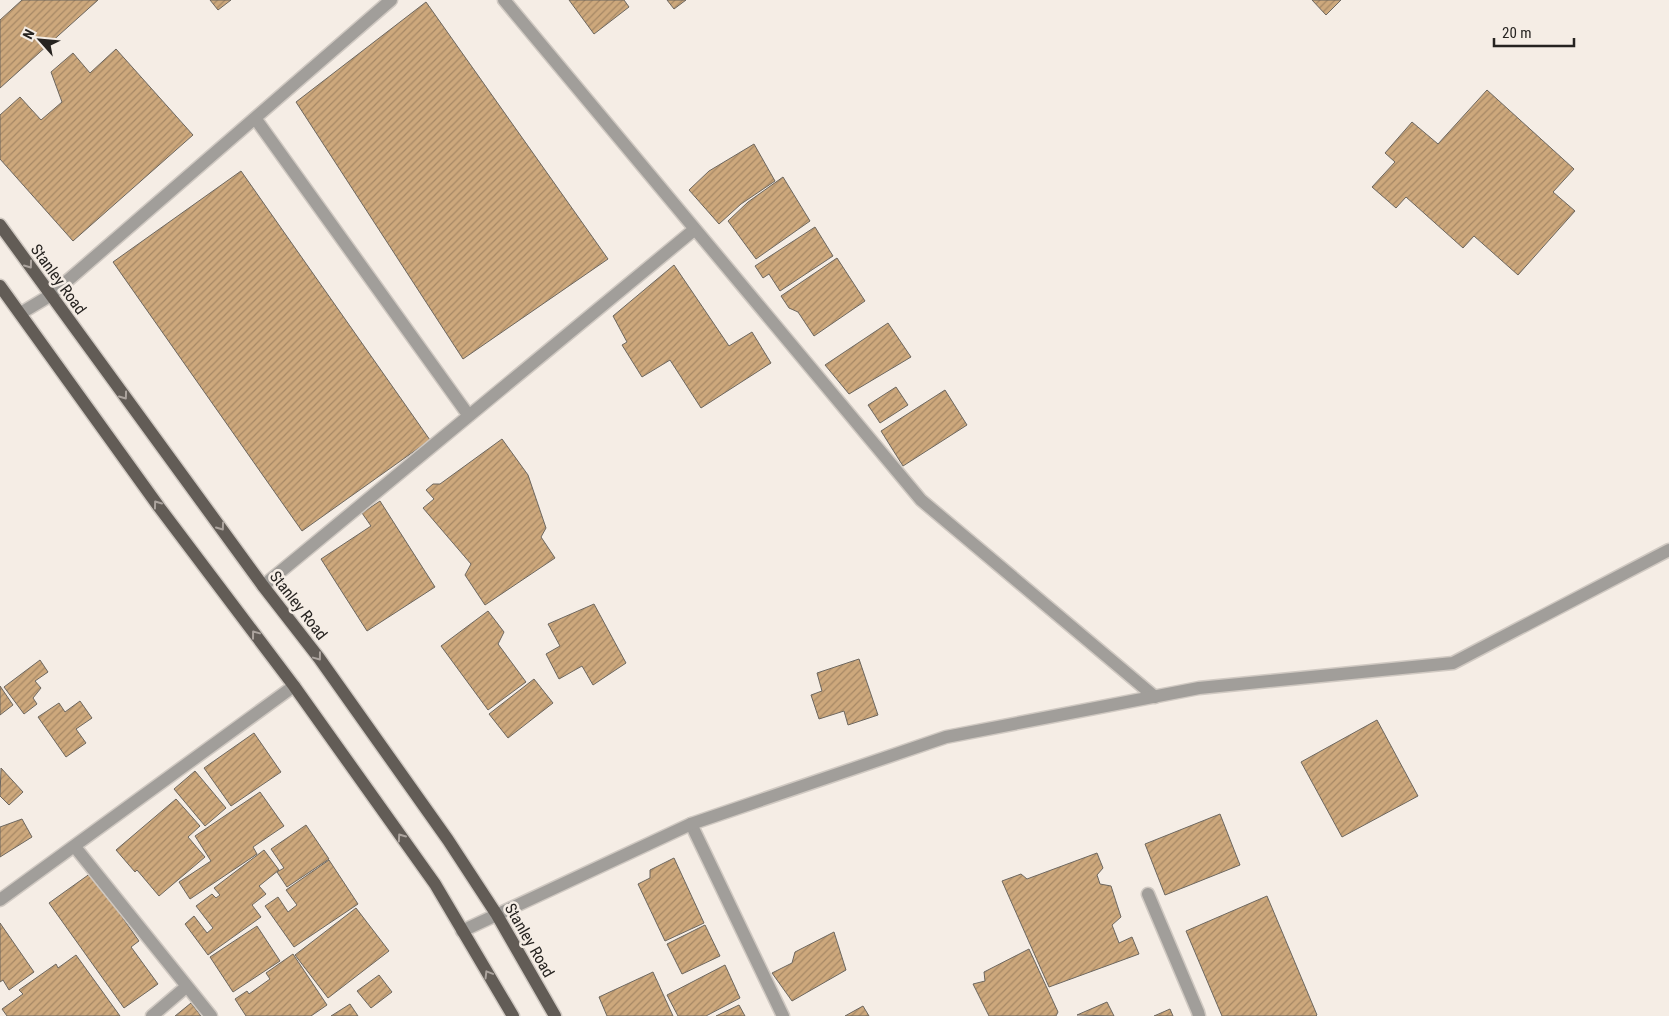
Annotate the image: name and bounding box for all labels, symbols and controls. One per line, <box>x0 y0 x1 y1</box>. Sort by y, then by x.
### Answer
north arrow <box>15 15 65 65</box>
scale bar <box>1494 15 1574 47</box>
text: 20 m <box>1502 24 1532 42</box>
text: N <box>19 27 37 42</box>
street label: Stanley Road <box>27 241 90 318</box>
one-way arrow <box>22 259 32 268</box>
one-way arrow <box>119 390 127 399</box>
one-way arrow <box>154 500 163 510</box>
one-way arrow <box>215 521 223 530</box>
street label: Stanley Road <box>266 567 331 643</box>
one-way arrow <box>252 631 260 640</box>
one-way arrow <box>312 651 321 661</box>
one-way arrow <box>398 833 407 843</box>
street label: Stanley Road <box>501 900 558 981</box>
one-way arrow <box>484 971 494 980</box>

